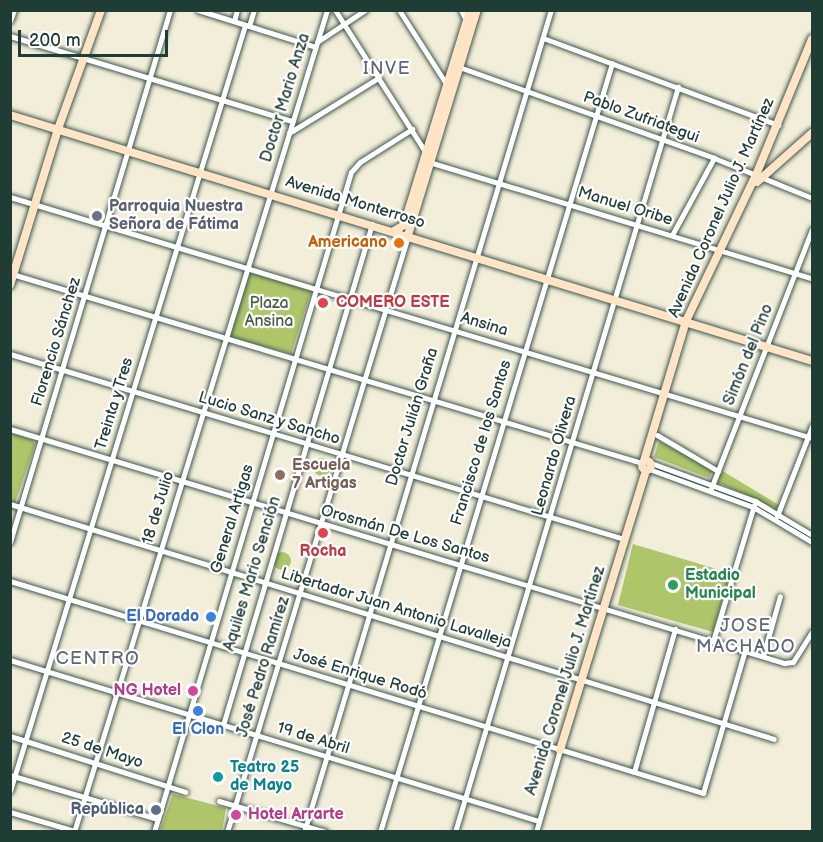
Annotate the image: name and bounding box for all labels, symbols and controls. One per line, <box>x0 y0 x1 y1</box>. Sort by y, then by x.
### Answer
scale bar <box>21 18 171 56</box>
text: 200 m <box>29 30 81 51</box>
street label: Doctor Mario Anza <box>257 31 315 165</box>
district label: INVE <box>363 58 411 80</box>
street label: Pablo Zufriategui <box>580 88 702 148</box>
street label: Avenida Coronel Julio J. Martínez <box>664 94 780 322</box>
street label: Avenida Monterroso <box>283 173 427 233</box>
street label: Manuel Oribe <box>575 183 675 231</box>
place label: Parroquia Nuestra Señora de Fátima <box>109 197 243 235</box>
marker: Parroquia Nuestra Señora de Fátima <box>90 209 104 223</box>
place label: Americano <box>308 233 387 253</box>
marker: Americano <box>392 236 406 250</box>
street label: Florencio Sánchez <box>28 275 86 409</box>
place label: COMERO ESTE <box>336 293 450 313</box>
park label: Plaza Ansina <box>245 294 293 332</box>
marker: COMERO ESTE <box>314 294 332 312</box>
street label: Simón del Pino <box>720 302 778 408</box>
street label: Ansina <box>458 309 510 341</box>
street label: Doctor Julián Graña <box>383 345 443 489</box>
street label: Treinta y Tres <box>92 355 138 453</box>
street label: Francisco de los Santos <box>448 358 516 528</box>
street label: Lucio Sanz y Sancho <box>195 388 343 450</box>
street label: Leonardo Olivera <box>529 394 581 518</box>
place label: Escuela 7 Artigas <box>292 456 357 494</box>
street label: General Artigas <box>207 462 259 576</box>
marker: Escuela 7 Artigas <box>273 468 287 482</box>
street label: 18 de Julio <box>139 469 179 547</box>
street label: Aquiles Mario Sención <box>220 494 286 654</box>
street label: Orosmán De Los Santos <box>318 502 492 568</box>
marker: Rocha <box>316 526 330 540</box>
place label: Rocha <box>300 542 346 562</box>
street label: Avenida Coronel Julio J. Martínez <box>522 563 610 799</box>
street label: Libertador Juan Antonio Lavalleja <box>278 565 514 653</box>
place label: Estadio Municipal <box>685 566 756 604</box>
marker: Estadio Municipal <box>666 578 680 592</box>
street label: José Pedro Ramírez <box>233 594 295 740</box>
place label: El Dorado <box>126 607 199 627</box>
marker: El Dorado <box>204 610 218 624</box>
district label: JOSE MACHADO <box>696 616 796 658</box>
street label: José Enrique Rodó <box>291 646 429 704</box>
district label: CENTRO <box>56 648 140 670</box>
place label: NG Hotel <box>114 681 181 701</box>
marker: NG Hotel <box>186 684 200 698</box>
marker: El Clon <box>191 704 205 718</box>
street label: 19 de Abril <box>275 719 351 759</box>
place label: El Clon <box>172 720 224 740</box>
street label: 25 de Mayo <box>59 729 145 773</box>
place label: Teatro 25 de Mayo <box>230 758 299 796</box>
marker: Teatro 25 de Mayo <box>211 770 225 784</box>
place label: República <box>71 800 144 820</box>
marker: República <box>149 803 163 817</box>
place label: Hotel Arrarte <box>248 805 344 825</box>
marker: Hotel Arrarte <box>229 808 243 822</box>

